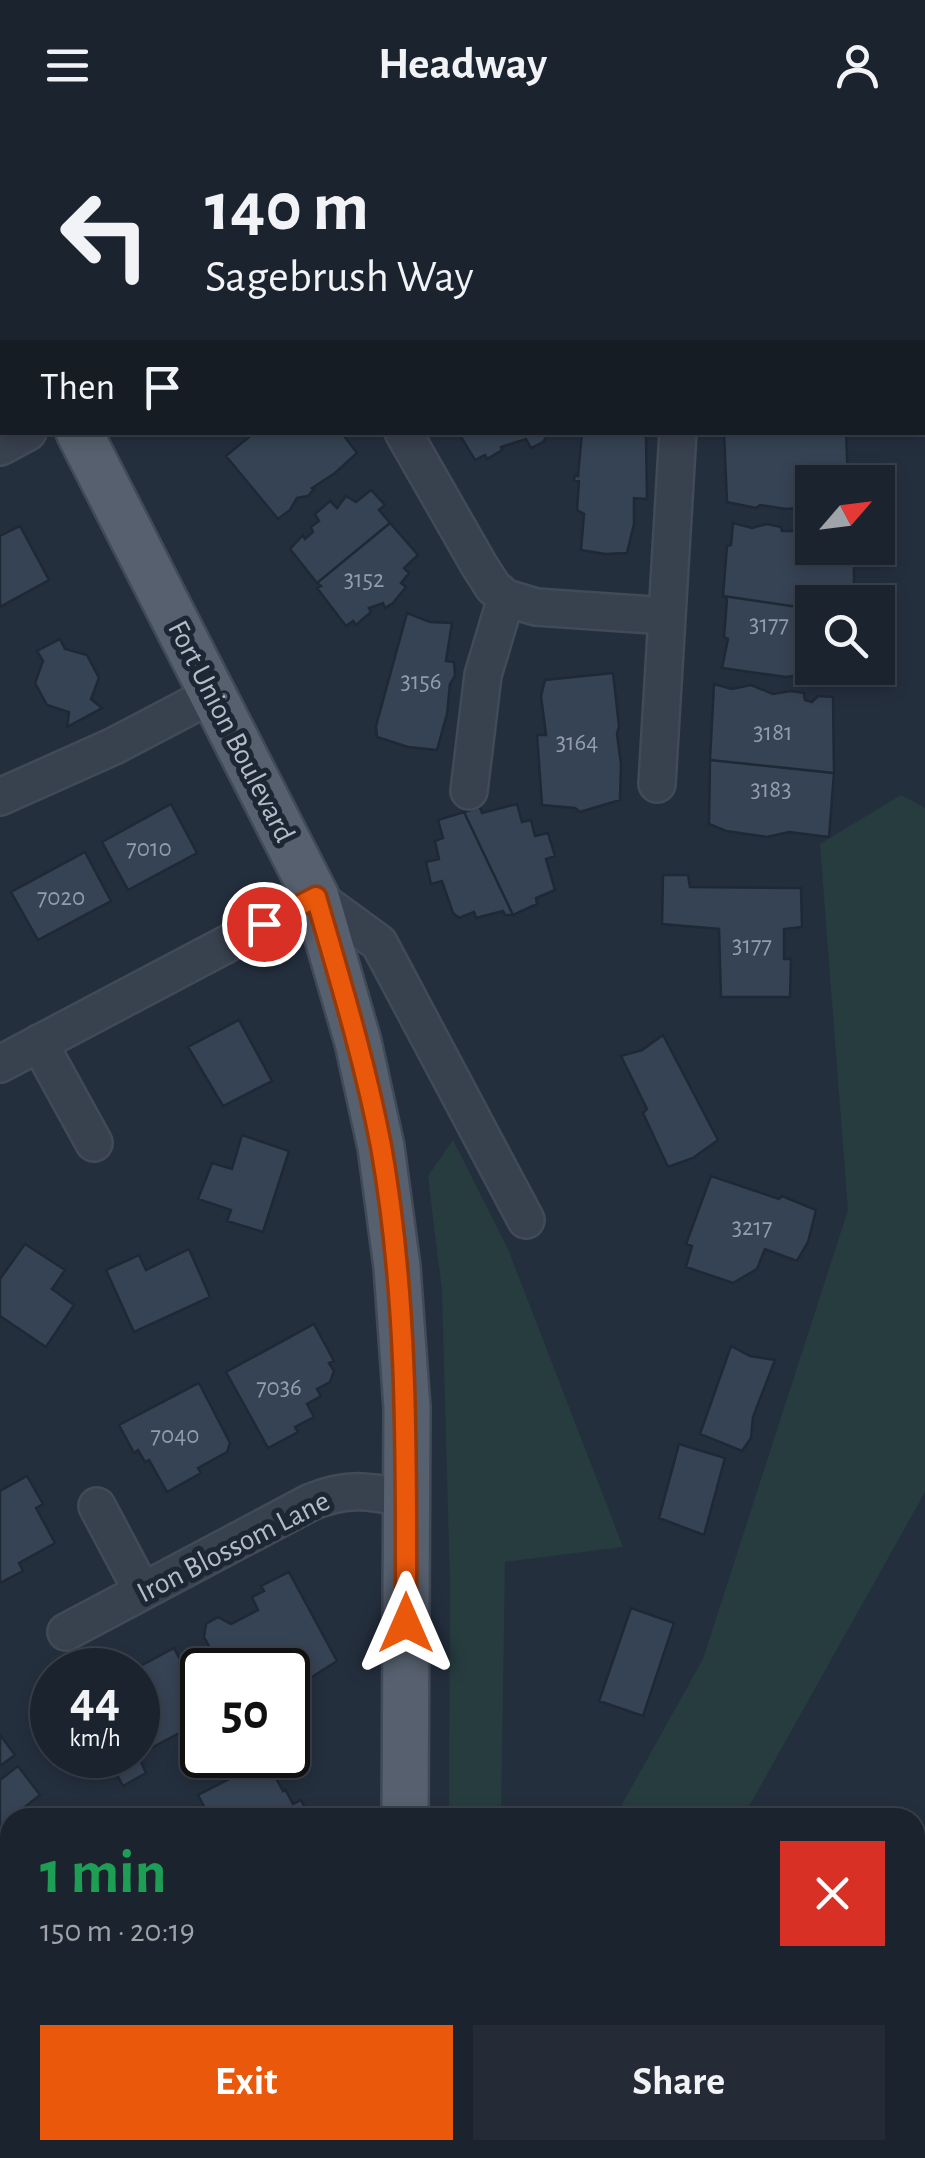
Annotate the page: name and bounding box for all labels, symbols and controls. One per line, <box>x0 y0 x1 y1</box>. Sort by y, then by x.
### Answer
icon: menu <box>40 38 95 93</box>
icon: person <box>830 38 885 93</box>
text: Headway <box>378 42 547 87</box>
icon: left <box>40 170 170 300</box>
text: 140 m <box>205 173 369 243</box>
text: Sagebrush Way <box>205 255 474 300</box>
icon: arrive <box>135 360 190 415</box>
text: Then <box>40 369 115 407</box>
north arrow <box>795 465 895 565</box>
map controls <box>795 465 895 685</box>
house number: 3152 <box>344 567 384 592</box>
button: search <box>795 585 895 685</box>
house number: 3177 <box>749 612 789 637</box>
street label: Fort Union Boulevard <box>162 616 300 847</box>
house number: 3156 <box>400 669 442 694</box>
house number: 3181 <box>753 720 793 745</box>
house number: 3164 <box>556 730 598 755</box>
house number: 3183 <box>750 777 792 802</box>
house number: 7010 <box>126 836 172 861</box>
pin <box>222 882 307 967</box>
house number: 7020 <box>37 885 85 910</box>
icon: arrive <box>237 897 292 952</box>
house number: 3177 <box>732 933 772 958</box>
house number: 3217 <box>732 1215 772 1240</box>
house number: 7036 <box>256 1375 302 1400</box>
house number: 7040 <box>151 1423 199 1448</box>
street label: Iron Blossom Lane <box>132 1486 334 1608</box>
position arrow <box>354 1571 458 1675</box>
speed limit sign: 50 <box>180 1648 310 1778</box>
text: 44 <box>70 1676 120 1726</box>
text: km/h <box>69 1726 121 1751</box>
button: close <box>780 1841 885 1946</box>
text: 1 min <box>40 1844 166 1904</box>
text: 150 m · 20:19 <box>40 1915 195 1947</box>
button: Exit <box>40 2025 453 2140</box>
button: Share <box>473 2025 885 2140</box>

